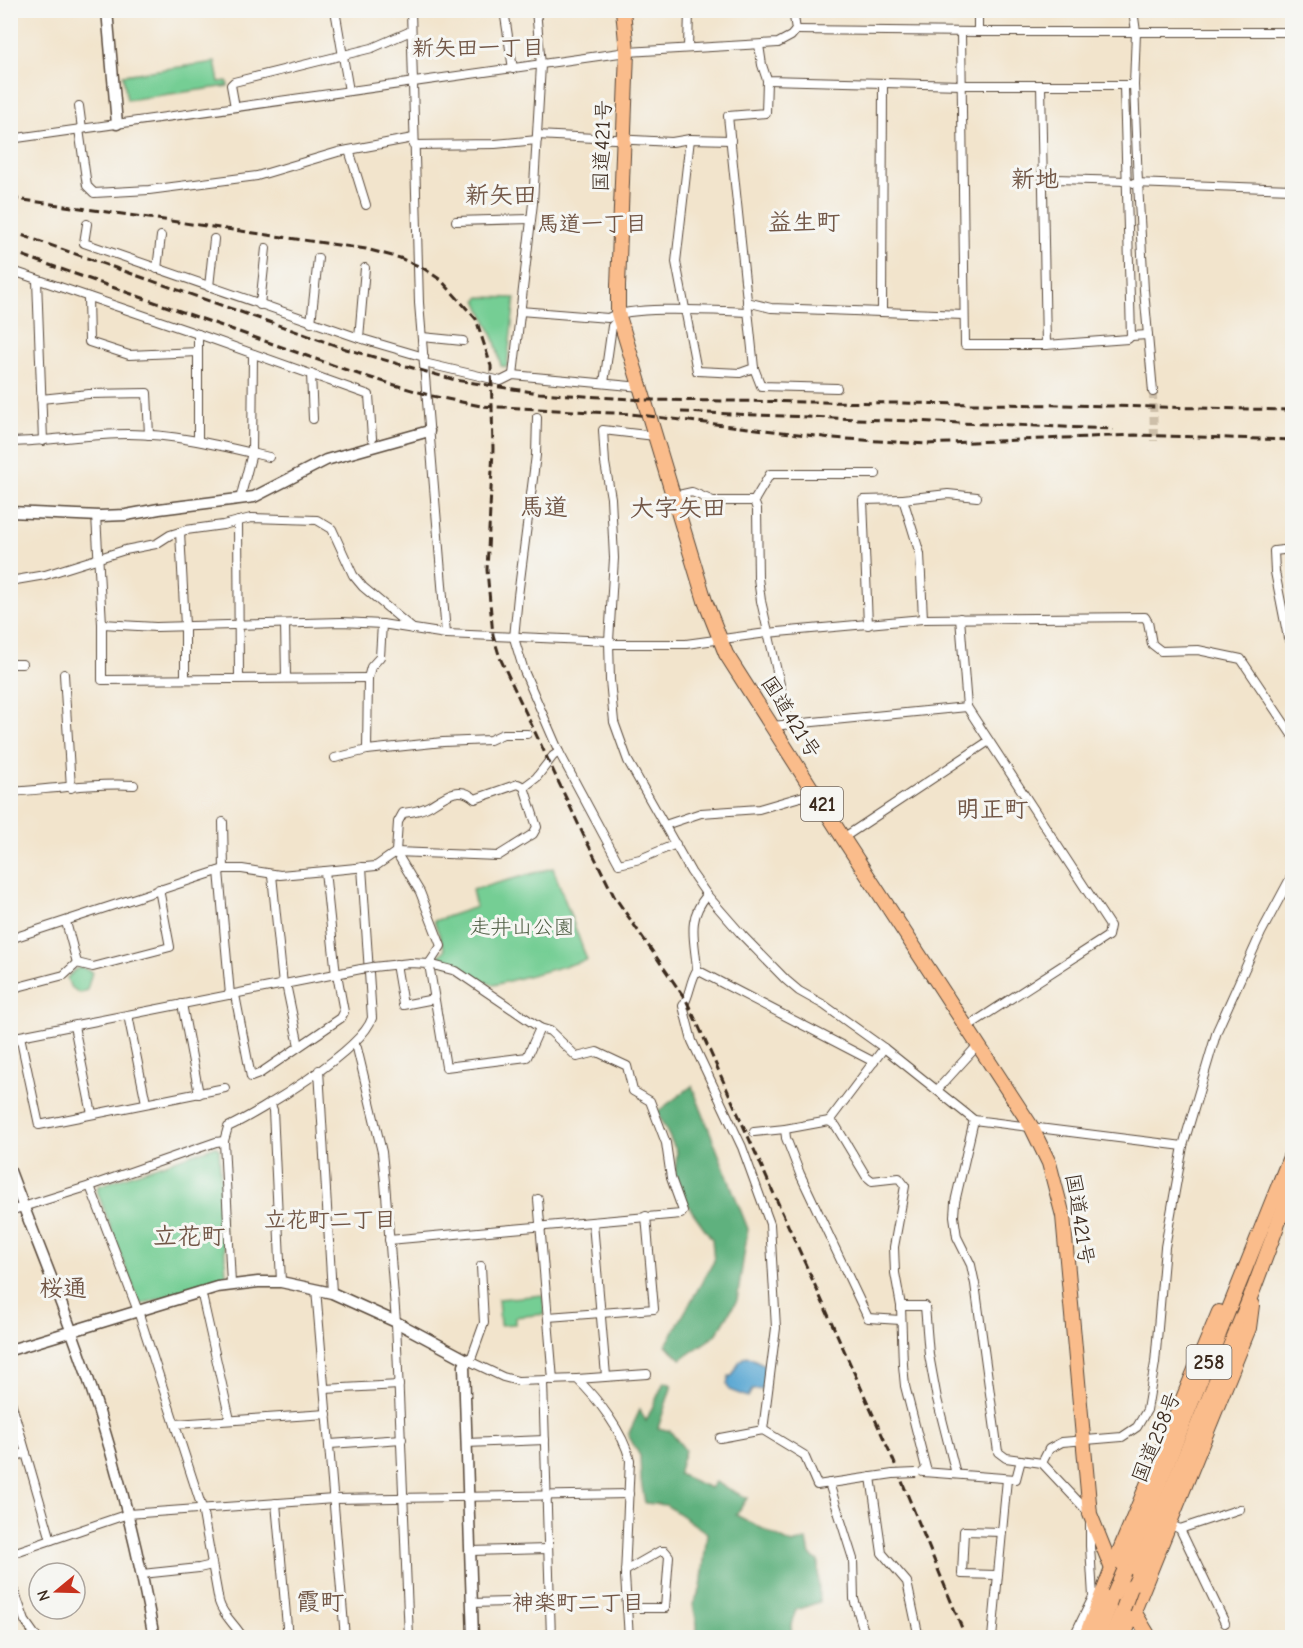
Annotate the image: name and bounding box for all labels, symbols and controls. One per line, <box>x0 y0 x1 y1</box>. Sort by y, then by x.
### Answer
district label: 新矢田一丁目 <box>412 35 544 61</box>
street label: 国道421号 <box>588 99 616 193</box>
district label: 新地 <box>1011 165 1059 193</box>
district label: 新矢田 <box>465 181 537 209</box>
district label: 益生町 <box>768 208 840 236</box>
district label: 馬道一丁目 <box>537 211 647 237</box>
district label: 馬道 <box>520 493 568 521</box>
district label: 大字矢田 <box>630 494 726 522</box>
street label: 国道421号 <box>756 671 826 763</box>
road number: 421 <box>801 787 843 821</box>
district label: 明正町 <box>956 795 1028 823</box>
park label: 走井山公園 <box>470 915 575 939</box>
street label: 国道421号 <box>1061 1171 1099 1267</box>
district label: 立花町二丁目 <box>264 1207 396 1233</box>
district label: 立花町 <box>153 1222 225 1250</box>
district label: 桜通 <box>39 1274 87 1302</box>
road number: 258 <box>1186 1345 1232 1379</box>
street label: 国道258号 <box>1127 1388 1185 1486</box>
north arrow <box>27 1561 87 1621</box>
text: N <box>34 1588 54 1603</box>
district label: 霞町 <box>296 1588 344 1616</box>
district label: 神楽町二丁目 <box>512 1590 644 1616</box>

